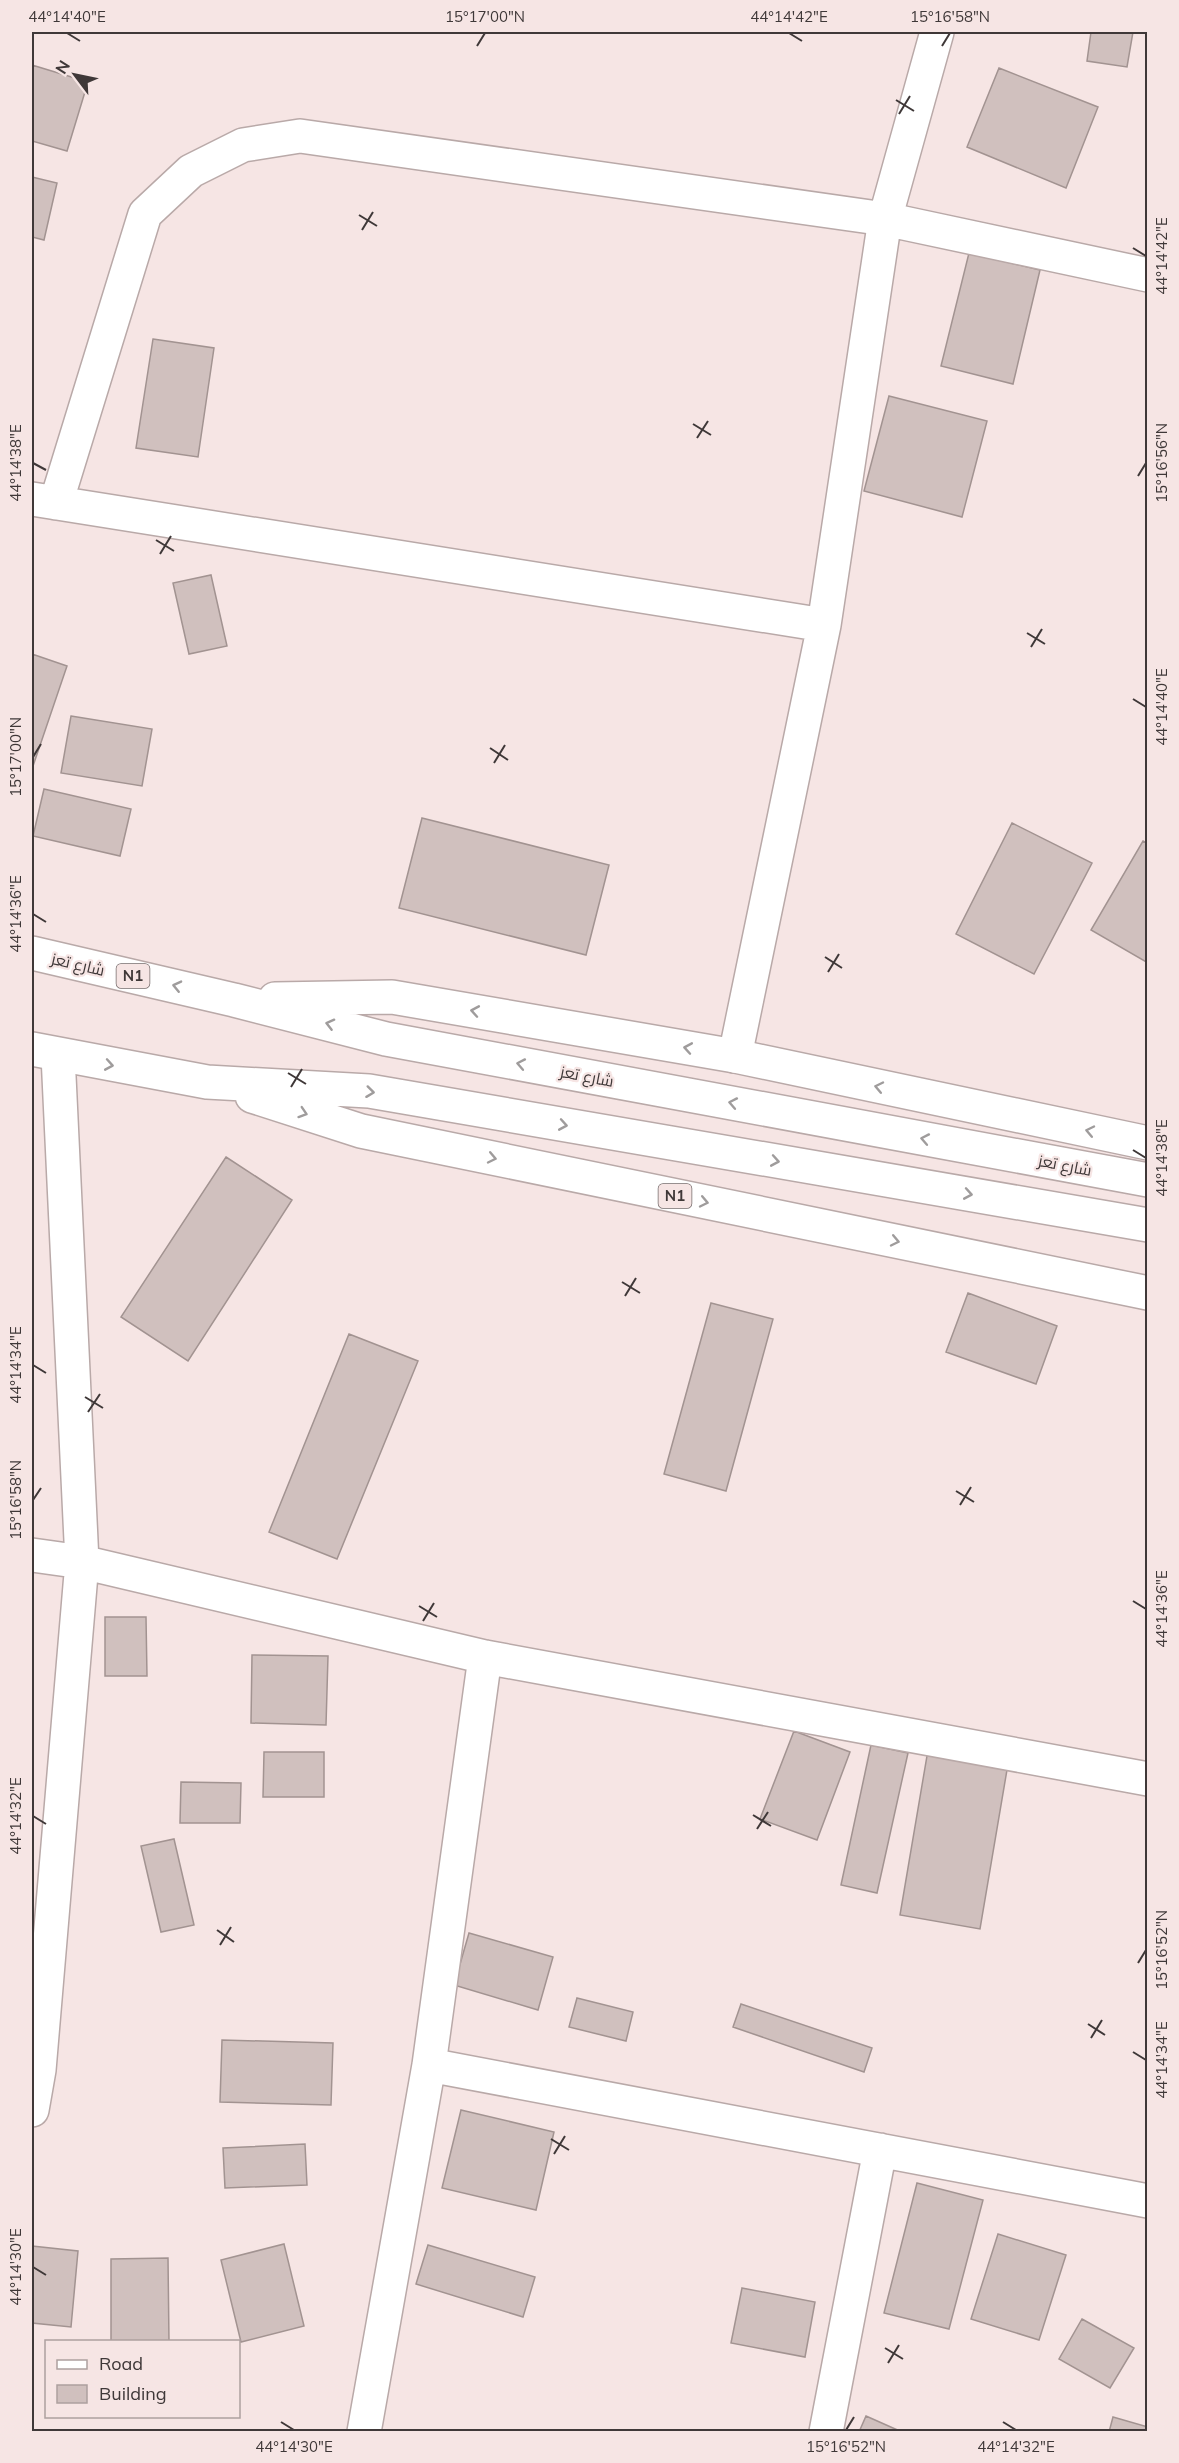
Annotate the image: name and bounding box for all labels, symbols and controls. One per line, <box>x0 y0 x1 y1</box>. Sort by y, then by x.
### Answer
text: 44°14'40"E <box>28 7 106 26</box>
text: 15°17'00"N <box>445 7 525 26</box>
text: 44°14'42"E <box>750 7 828 26</box>
text: 15°16'58"N <box>910 7 990 26</box>
north arrow <box>45 45 105 105</box>
text: N <box>51 57 74 77</box>
text: 44°14'42"E <box>1152 217 1171 295</box>
text: 15°16'56"N <box>1152 423 1171 503</box>
text: 44°14'38"E <box>6 424 25 502</box>
text: 44°14'40"E <box>1152 668 1171 746</box>
text: 15°17'00"N <box>6 717 25 797</box>
text: 44°14'36"E <box>6 875 25 953</box>
street label: شارع تعز <box>48 948 107 982</box>
road number: N1 <box>116 964 150 988</box>
one-way arrow <box>172 981 182 994</box>
one-way arrow <box>470 1005 480 1018</box>
one-way arrow <box>325 1019 335 1032</box>
one-way arrow <box>683 1042 693 1055</box>
one-way arrow <box>105 1058 114 1070</box>
one-way arrow <box>516 1058 526 1071</box>
street label: شارع تعز <box>557 1061 616 1093</box>
one-way arrow <box>874 1081 884 1094</box>
one-way arrow <box>366 1085 375 1098</box>
one-way arrow <box>728 1097 738 1110</box>
one-way arrow <box>297 1105 308 1118</box>
one-way arrow <box>558 1118 567 1130</box>
text: 44°14'38"E <box>1152 1119 1171 1197</box>
one-way arrow <box>1086 1125 1096 1138</box>
one-way arrow <box>920 1133 930 1146</box>
street label: شارع تعز <box>1035 1150 1094 1182</box>
one-way arrow <box>487 1151 497 1164</box>
one-way arrow <box>770 1154 780 1167</box>
road number: N1 <box>658 1184 692 1208</box>
one-way arrow <box>962 1187 972 1200</box>
one-way arrow <box>699 1195 709 1208</box>
one-way arrow <box>890 1234 900 1247</box>
text: 44°14'34"E <box>6 1326 25 1404</box>
text: 15°16'58"N <box>6 1460 25 1540</box>
text: 44°14'36"E <box>1152 1570 1171 1648</box>
text: 44°14'32"E <box>6 1777 25 1855</box>
text: 15°16'52"N <box>1152 1910 1171 1990</box>
text: 44°14'34"E <box>1152 2021 1171 2099</box>
text: 44°14'30"E <box>6 2228 25 2306</box>
legend <box>45 2340 240 2418</box>
text: Road <box>99 2352 143 2375</box>
text: Building <box>99 2382 167 2405</box>
text: 44°14'30"E <box>255 2437 333 2456</box>
text: 15°16'52"N <box>806 2437 886 2456</box>
text: 44°14'32"E <box>977 2437 1055 2456</box>

